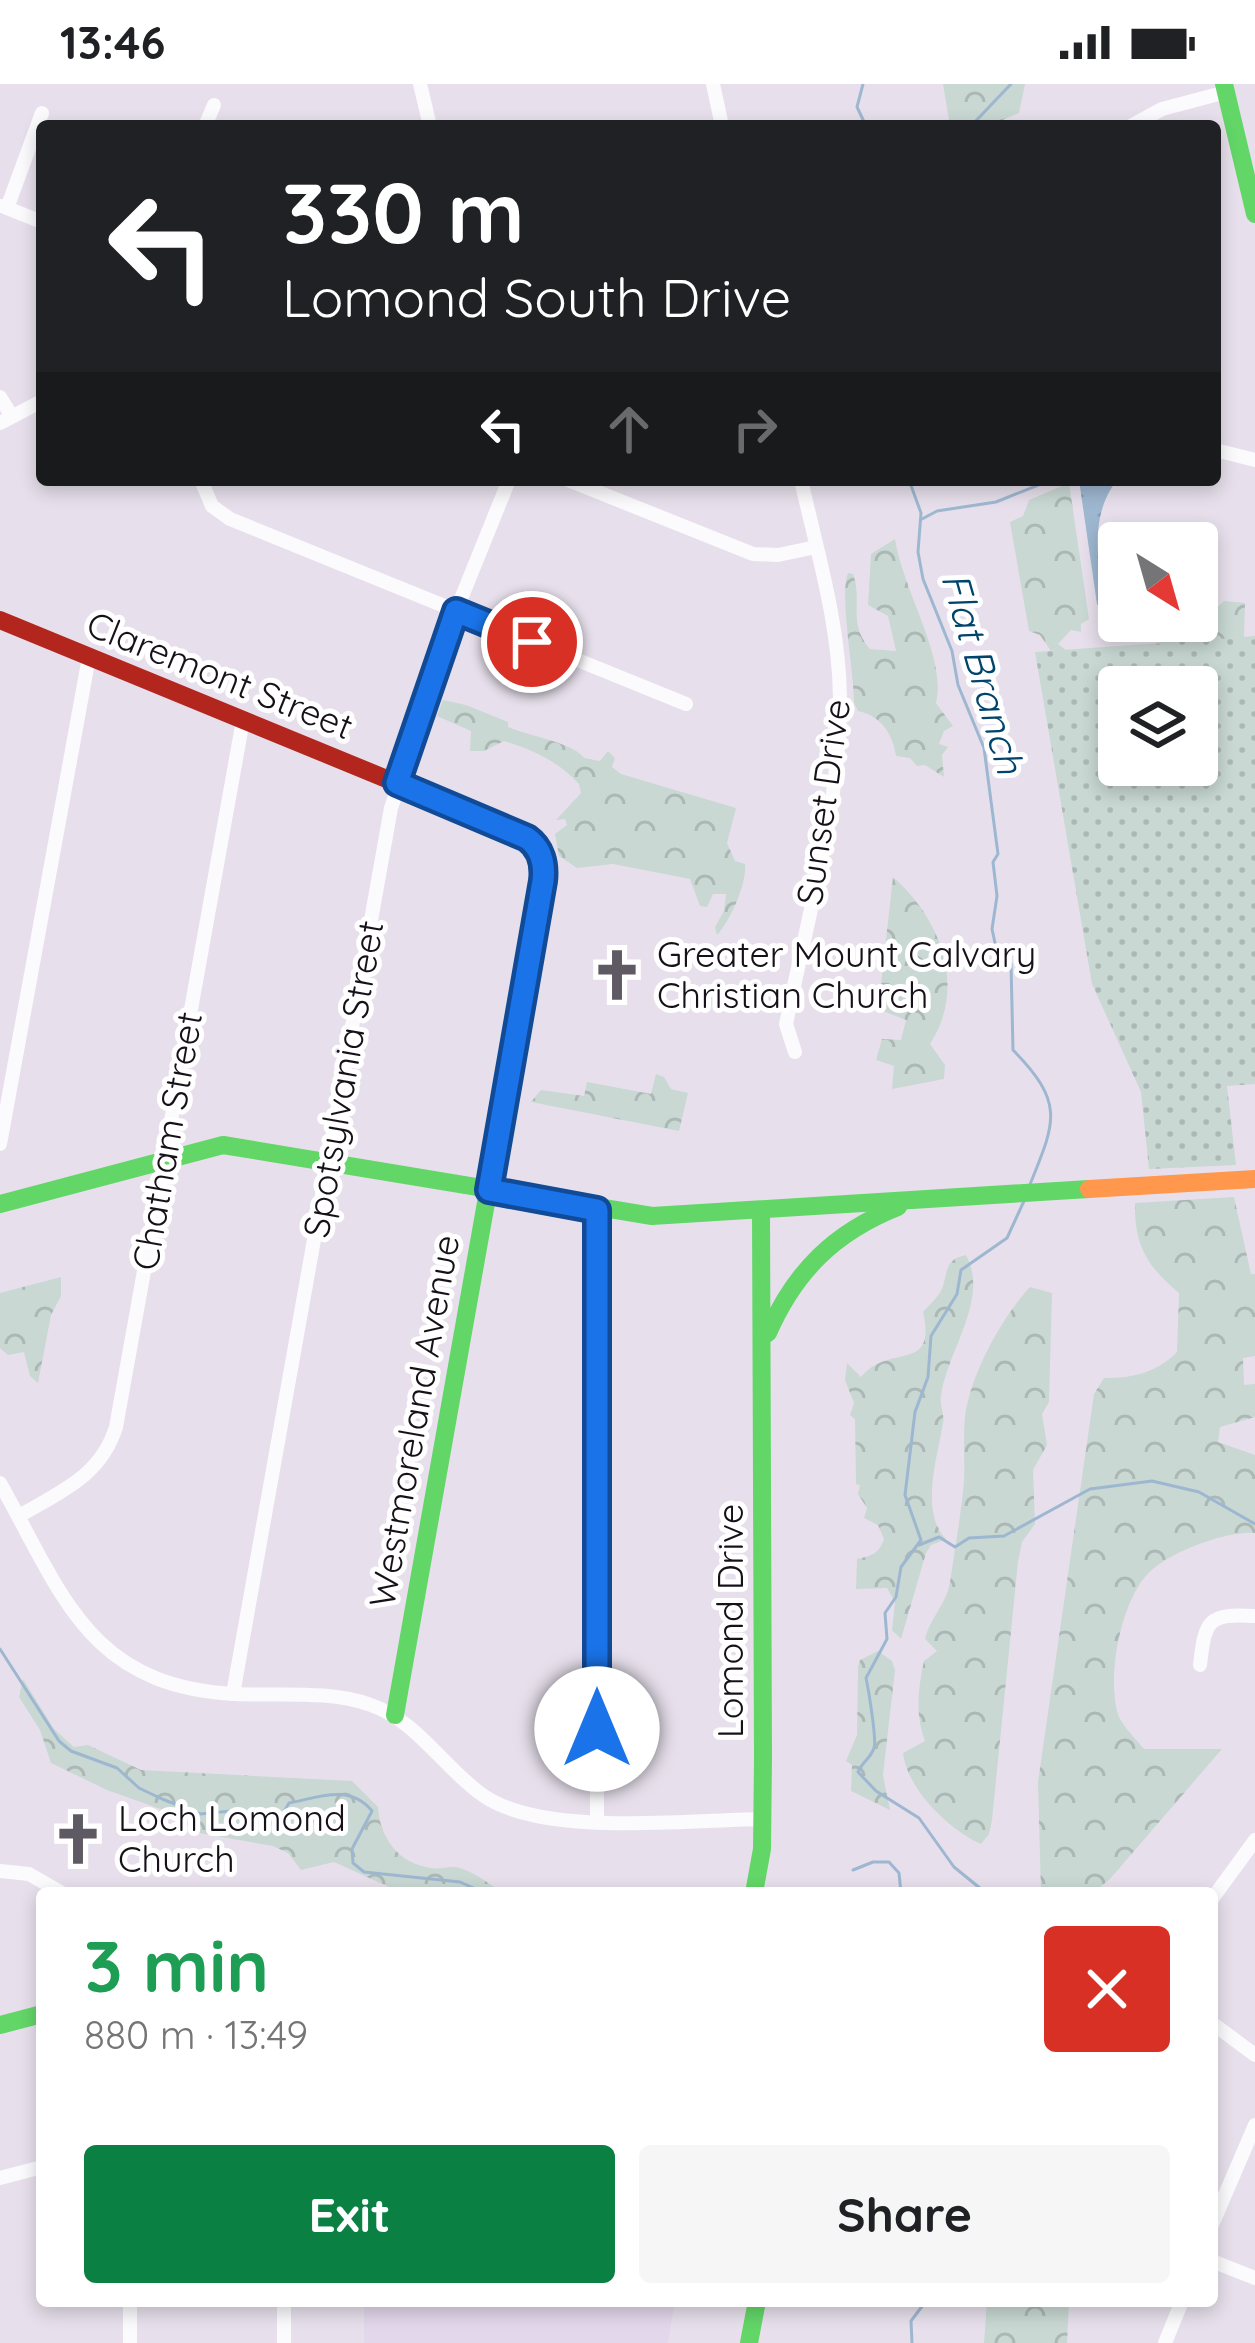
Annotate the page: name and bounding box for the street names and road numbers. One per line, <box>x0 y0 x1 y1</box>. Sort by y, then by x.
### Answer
street label: Claremont Street <box>81 601 360 748</box>
street label: Sunset Drive <box>786 696 859 908</box>
street label: Spotsylvania Street <box>292 917 393 1241</box>
street label: Chatham Street <box>122 1008 211 1273</box>
street label: Westmoreland Avenue <box>359 1231 468 1611</box>
street label: Lomond Drive <box>707 1504 752 1738</box>

